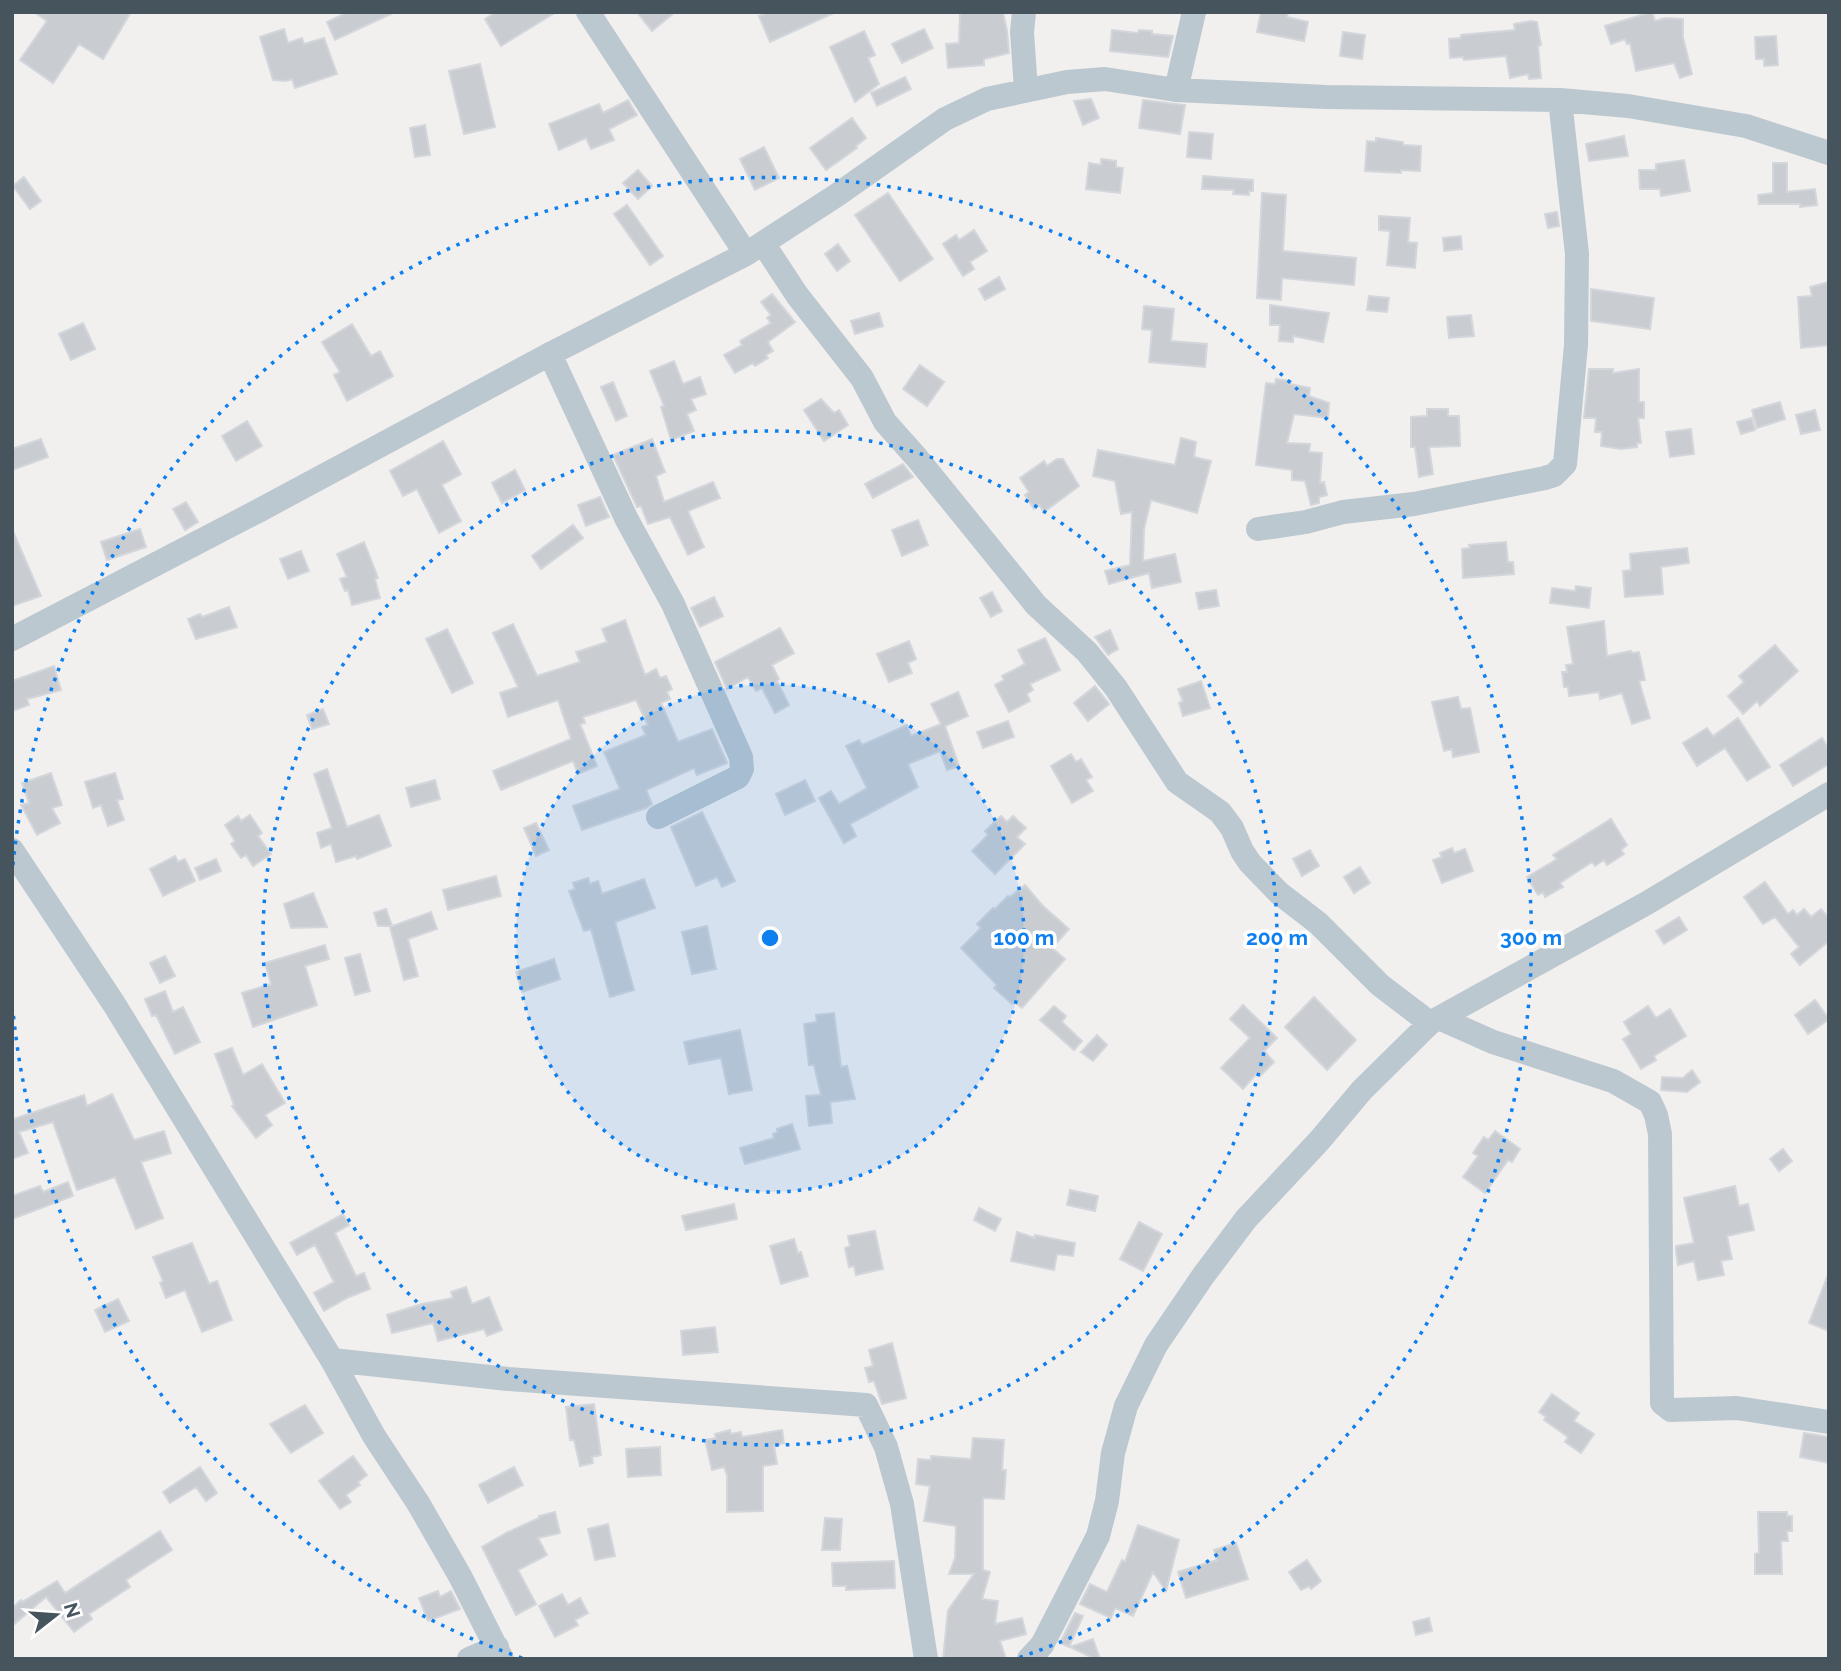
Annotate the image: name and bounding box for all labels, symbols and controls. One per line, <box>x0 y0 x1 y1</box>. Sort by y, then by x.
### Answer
text: 100 m <box>994 925 1054 950</box>
text: 200 m <box>1246 925 1308 950</box>
text: 300 m <box>1500 925 1562 950</box>
centre of rings <box>758 926 782 950</box>
north arrow <box>21 1580 91 1650</box>
text: N <box>60 1600 85 1620</box>

